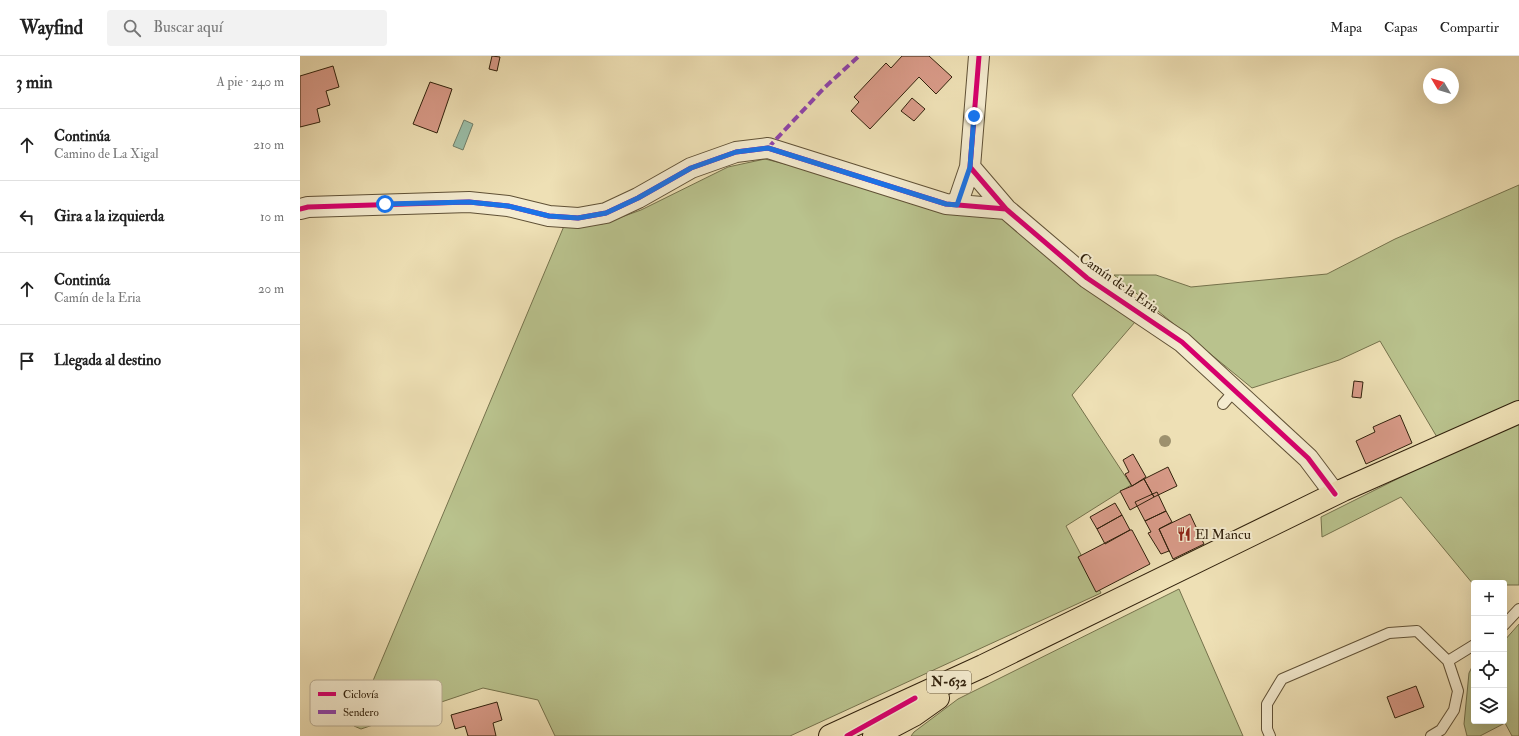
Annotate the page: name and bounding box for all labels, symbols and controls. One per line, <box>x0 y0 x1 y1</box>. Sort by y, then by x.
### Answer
search box <box>107 10 387 46</box>
text: Wayfind <box>20 16 83 40</box>
icon: search <box>121 17 143 39</box>
text: Buscar aquí <box>153 18 223 37</box>
text: Mapa <box>1330 19 1362 36</box>
text: Capas <box>1384 19 1418 36</box>
text: Compartir <box>1440 19 1499 36</box>
north arrow <box>1423 68 1459 104</box>
text: 3 min <box>16 72 53 93</box>
text: A pie · 240 m <box>217 74 284 90</box>
route end <box>965 107 983 125</box>
text: Continúa <box>54 127 110 146</box>
icon: ahead <box>16 134 38 156</box>
text: 210 m <box>253 137 284 153</box>
text: Camino de La Xigal <box>54 146 159 162</box>
route start <box>376 195 394 213</box>
icon: left <box>16 206 38 228</box>
text: Gira a la izquierda <box>54 207 164 226</box>
text: 10 m <box>260 209 284 225</box>
street label: Camín de la Eria <box>1076 249 1162 317</box>
text: Continúa <box>54 271 110 290</box>
icon: ahead <box>16 278 38 300</box>
text: 20 m <box>258 281 284 297</box>
text: Camín de la Eria <box>54 290 141 306</box>
icon: arrive <box>16 350 38 372</box>
text: Llegada al destino <box>54 351 161 370</box>
restaurant icon: El Mancu <box>1176 526 1192 542</box>
place label: El Mancu <box>1195 526 1251 543</box>
map controls <box>1471 580 1507 724</box>
button: + <box>1471 580 1507 616</box>
button: − <box>1471 616 1507 652</box>
button: locate <box>1471 652 1507 688</box>
road number: N-632 <box>927 671 971 693</box>
legend <box>310 680 442 726</box>
text: Ciclovía <box>343 688 379 701</box>
button: layers <box>1471 688 1507 724</box>
text: Sendero <box>343 706 379 719</box>

